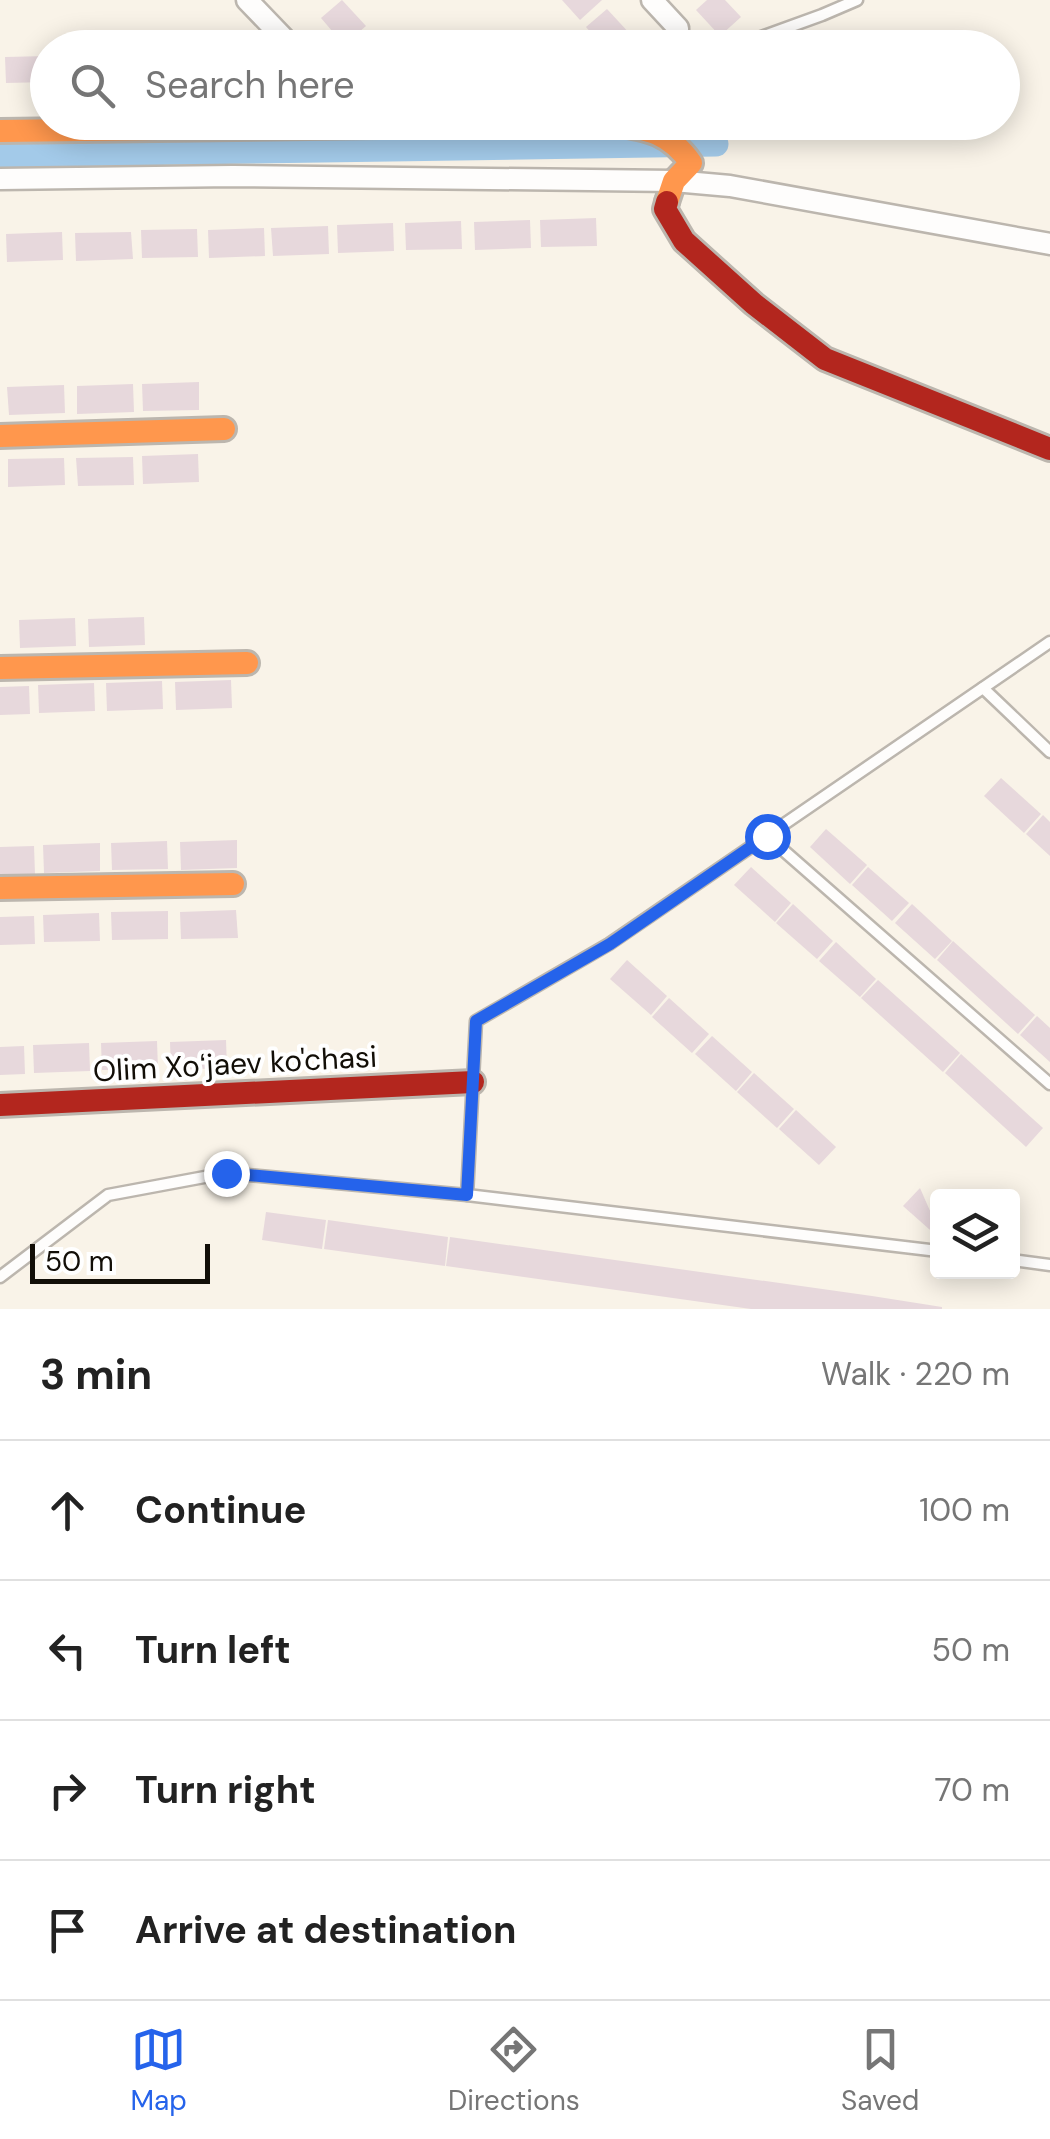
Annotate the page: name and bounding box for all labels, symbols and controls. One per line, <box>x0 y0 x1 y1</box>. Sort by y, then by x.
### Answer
search box <box>30 30 1020 140</box>
icon: search <box>65 58 120 113</box>
text: Search here <box>145 60 355 110</box>
route start <box>745 814 791 860</box>
street label: Olim Xoʻjaev ko'chasi <box>92 1037 378 1090</box>
route end <box>204 1151 250 1197</box>
map controls <box>930 1189 1020 1279</box>
button: layers <box>930 1189 1020 1279</box>
scale bar <box>30 1239 210 1284</box>
text: 50 m <box>45 1243 114 1280</box>
text: 3 min <box>40 1347 152 1402</box>
text: Walk · 220 m <box>821 1353 1010 1395</box>
icon: ahead <box>40 1483 95 1538</box>
text: Continue <box>135 1485 306 1535</box>
text: 100 m <box>919 1489 1010 1531</box>
icon: left <box>40 1623 95 1678</box>
text: Turn left <box>135 1625 291 1675</box>
text: 50 m <box>932 1629 1010 1671</box>
icon: right <box>40 1763 95 1818</box>
text: Turn right <box>135 1765 316 1815</box>
text: 70 m <box>934 1769 1010 1811</box>
icon: arrive <box>40 1903 95 1958</box>
text: Arrive at destination <box>135 1905 517 1955</box>
tab: Map <box>131 2022 187 2119</box>
tab: Directions <box>448 2022 580 2119</box>
tab: Saved <box>841 2022 919 2119</box>

